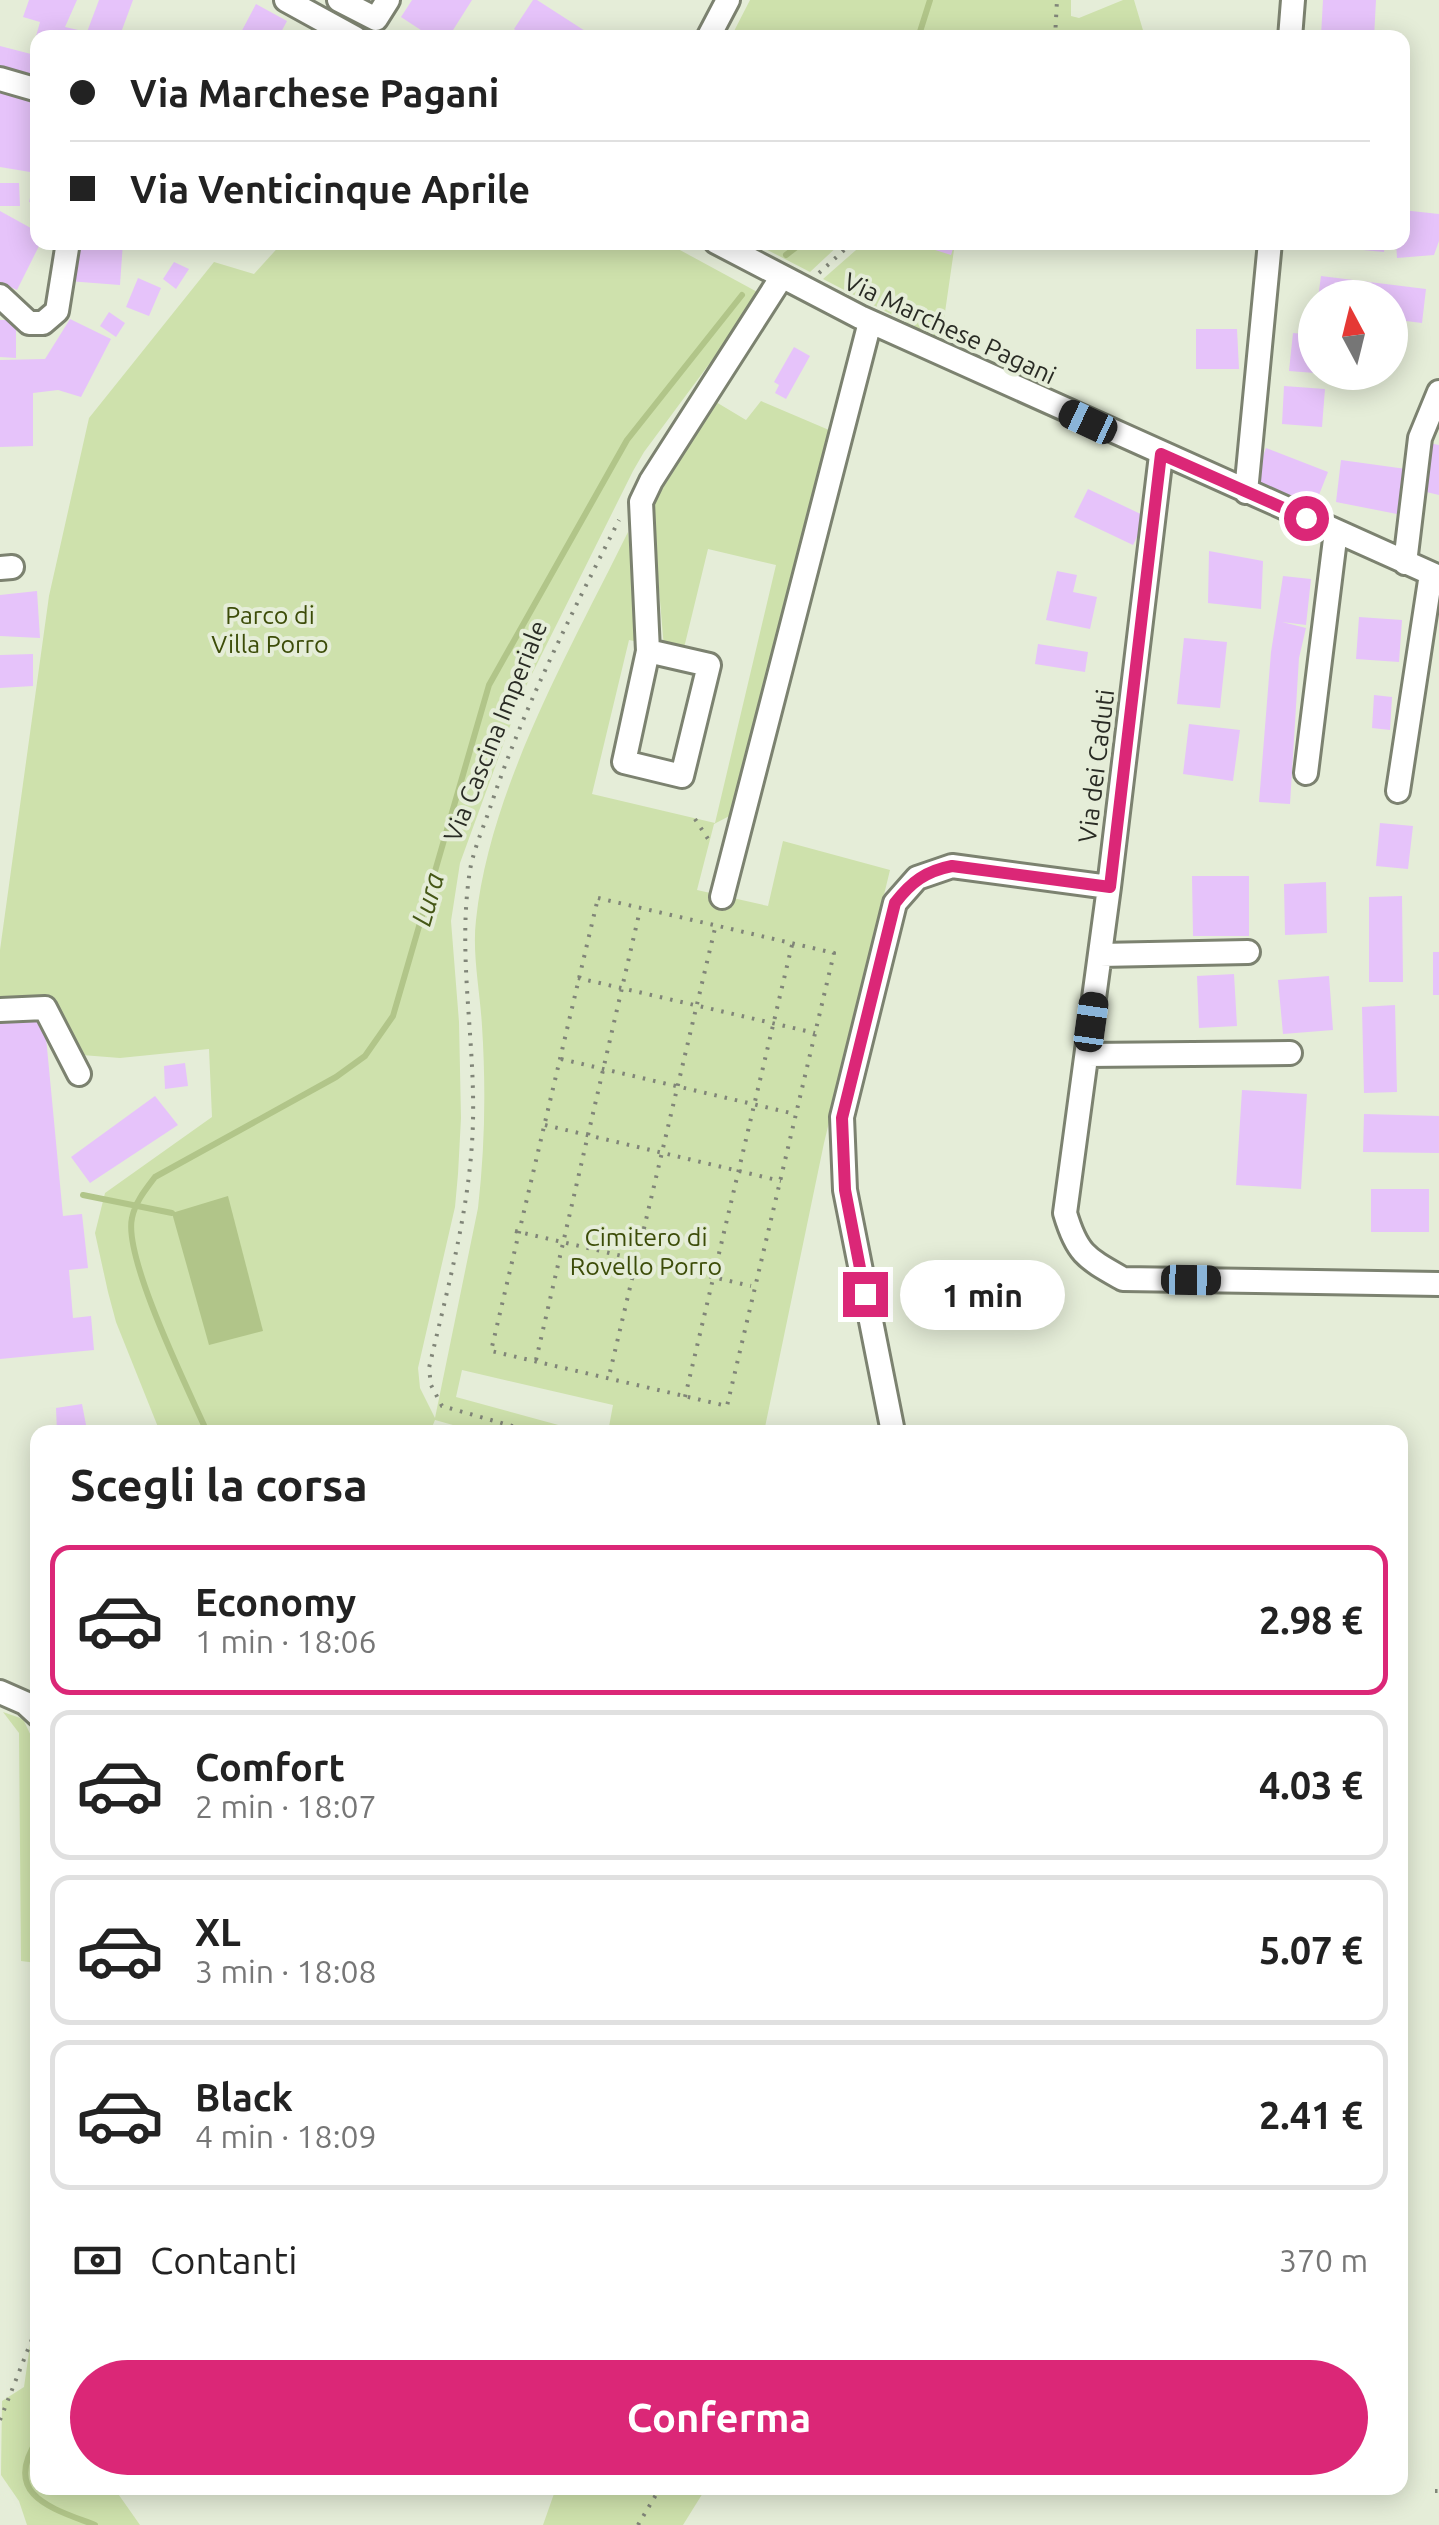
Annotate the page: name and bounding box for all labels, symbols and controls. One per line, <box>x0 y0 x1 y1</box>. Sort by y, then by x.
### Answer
text: Via Marchese Pagani <box>130 72 499 114</box>
text: Via Venticinque Aprile <box>130 168 530 210</box>
street label: Via Marchese Pagani <box>840 267 1060 389</box>
north arrow <box>1298 280 1408 390</box>
map controls <box>1298 280 1408 390</box>
car <box>1054 396 1122 448</box>
route start <box>1284 496 1329 541</box>
park label: Parco di Villa Porro <box>211 601 329 658</box>
street label: Via Cascina Imperiale <box>438 616 552 846</box>
street label: Via dei Caduti <box>1073 688 1119 844</box>
water label: Lura <box>405 869 449 929</box>
car <box>1072 990 1110 1054</box>
park label: Cimitero di Rovello Porro <box>570 1223 722 1280</box>
callout: 1 min <box>900 1259 1065 1329</box>
car <box>1161 1264 1221 1296</box>
route end <box>843 1272 888 1317</box>
text: 1 min <box>942 1277 1023 1313</box>
text: Scegli la corsa <box>70 1459 368 1510</box>
icon: car <box>75 1575 165 1665</box>
text: Economy <box>195 1581 356 1623</box>
text: 2.98 € <box>1259 1599 1363 1641</box>
text: 1 min · 18:06 <box>195 1623 377 1659</box>
icon: car <box>75 1740 165 1830</box>
text: Comfort <box>195 1746 345 1788</box>
text: 4.03 € <box>1259 1764 1363 1806</box>
text: 2 min · 18:07 <box>195 1788 377 1824</box>
icon: car <box>75 1905 165 1995</box>
text: XL <box>195 1911 241 1953</box>
text: 5.07 € <box>1259 1929 1363 1971</box>
text: 3 min · 18:08 <box>195 1953 377 1989</box>
icon: car <box>75 2070 165 2160</box>
text: Black <box>195 2076 293 2118</box>
text: 2.41 € <box>1259 2094 1363 2136</box>
text: 4 min · 18:09 <box>195 2118 377 2154</box>
icon: cash <box>70 2233 125 2288</box>
text: Contanti <box>150 2239 297 2281</box>
text: 370 m <box>1279 2242 1368 2278</box>
button: Conferma <box>70 2360 1368 2475</box>

